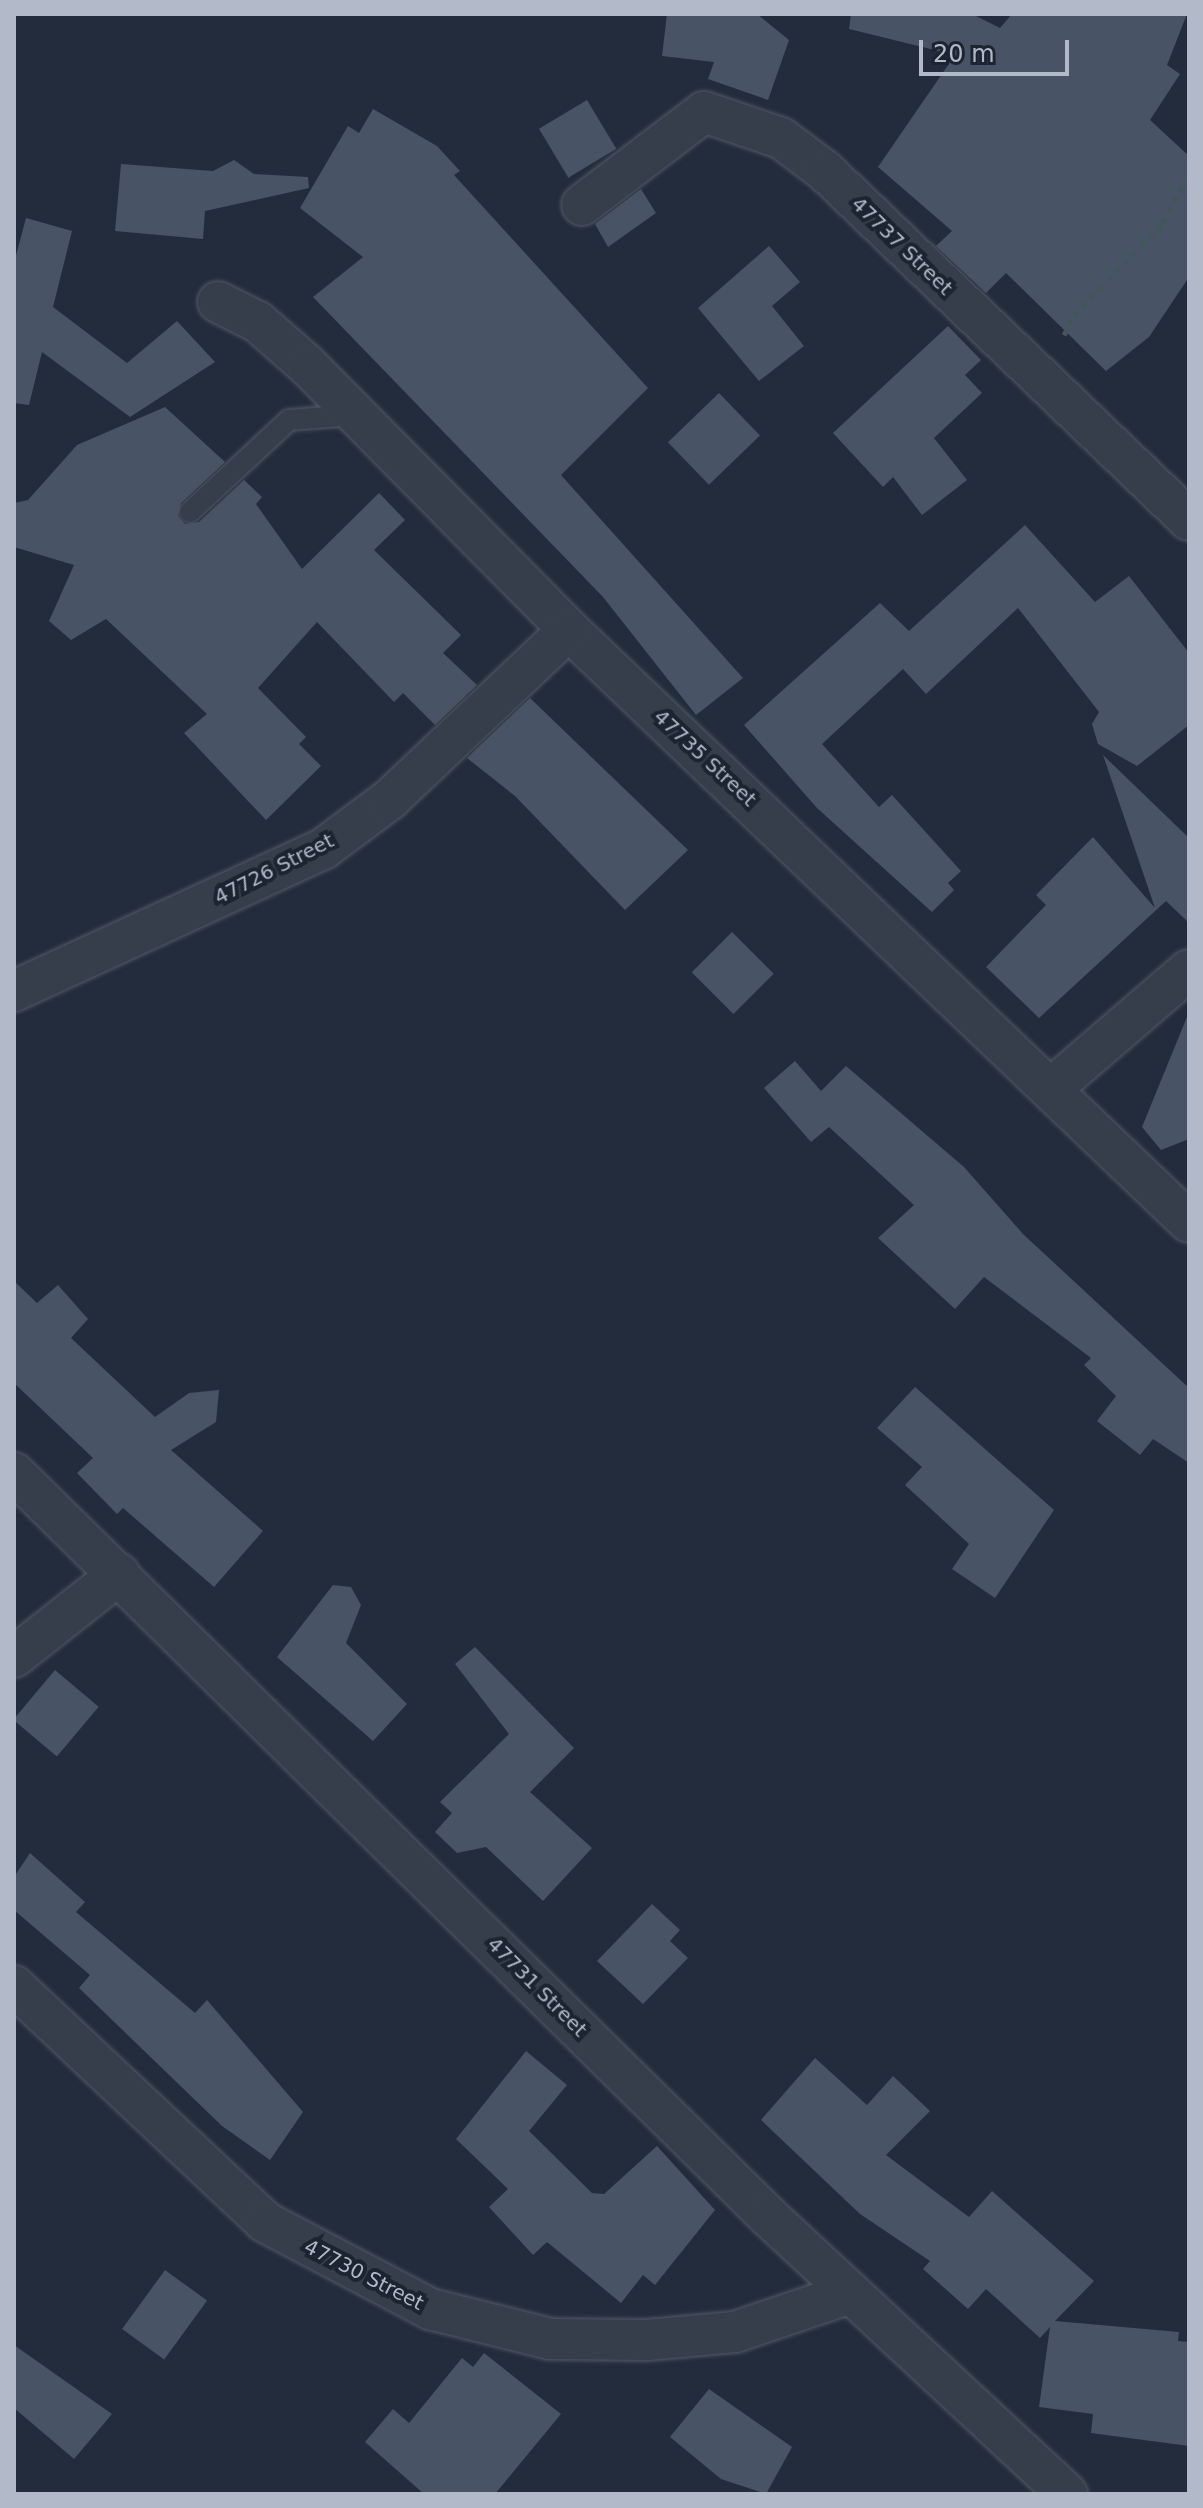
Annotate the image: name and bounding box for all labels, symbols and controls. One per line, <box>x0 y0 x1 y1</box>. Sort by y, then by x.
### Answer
scale bar <box>923 24 1073 74</box>
text: 20 m <box>933 40 995 68</box>
street label: 47737 Street <box>847 192 957 300</box>
street label: 47735 Street <box>649 705 761 811</box>
street label: 47726 Street <box>210 829 338 909</box>
street label: 47731 Street <box>482 1932 592 2042</box>
street label: 47730 Street <box>300 2235 428 2315</box>

